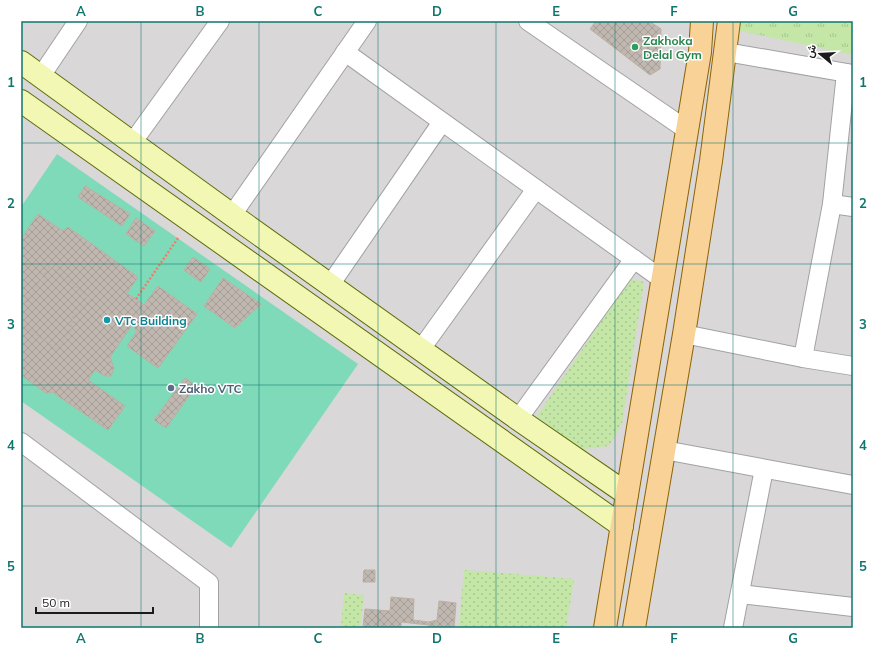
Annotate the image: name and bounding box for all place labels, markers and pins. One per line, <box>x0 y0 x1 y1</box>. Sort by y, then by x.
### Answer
place label: Zakhoka Delal Gym <box>643 33 702 62</box>
marker: Zakhoka Delal Gym <box>630 42 640 52</box>
place label: VTc Building <box>114 313 187 328</box>
marker: VTc Building <box>102 315 112 325</box>
place label: Zakho VTC <box>179 381 242 396</box>
marker: Zakho VTC <box>166 383 176 393</box>

